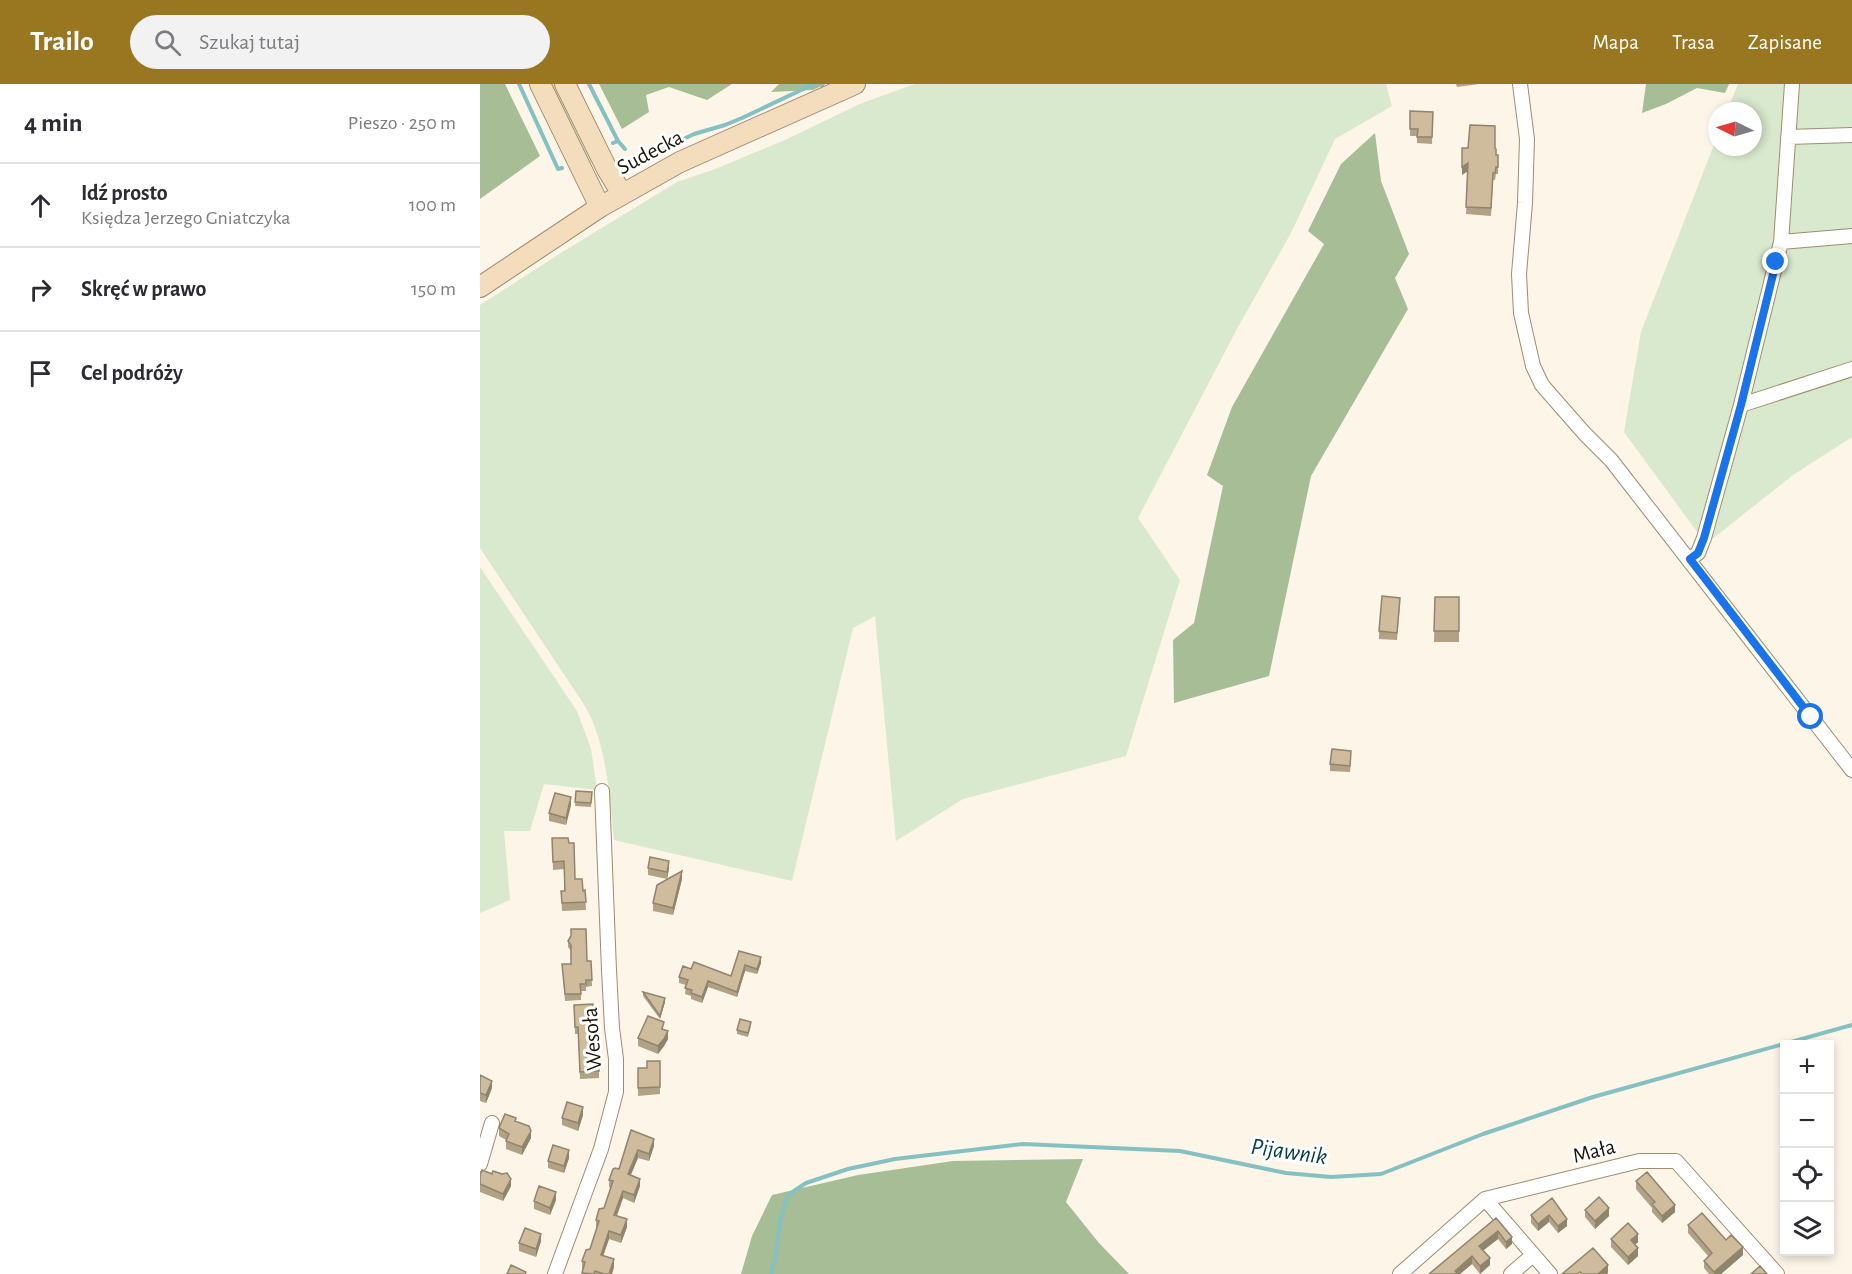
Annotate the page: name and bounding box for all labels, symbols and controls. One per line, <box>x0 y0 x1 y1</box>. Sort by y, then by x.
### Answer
search box <box>130 15 550 69</box>
icon: search <box>151 26 184 59</box>
text: Trailo <box>30 28 94 56</box>
text: Szukaj tutaj <box>199 31 300 53</box>
text: Mapa <box>1593 32 1639 53</box>
text: Trasa <box>1672 32 1715 53</box>
text: Zapisane <box>1748 32 1822 53</box>
north arrow <box>1708 102 1762 156</box>
text: 4 min <box>24 110 83 136</box>
text: Pieszo · 250 m <box>348 113 456 133</box>
street label: Sudecka <box>613 126 687 178</box>
text: Idź prosto <box>81 182 168 204</box>
icon: ahead <box>24 189 57 222</box>
text: 100 m <box>409 195 456 215</box>
text: Księdza Jerzego Gniatczyka <box>81 208 290 228</box>
route end <box>1762 248 1788 274</box>
icon: right <box>24 273 57 306</box>
text: Skręć w prawo <box>81 278 206 300</box>
text: 150 m <box>411 279 456 299</box>
icon: arrive <box>24 357 57 390</box>
text: Cel podróży <box>81 362 183 384</box>
route start <box>1797 703 1823 729</box>
street label: Wesoła <box>579 1006 605 1072</box>
map controls <box>1780 1040 1834 1256</box>
button: + <box>1780 1040 1834 1094</box>
button: − <box>1780 1094 1834 1148</box>
water label: Pijawnik <box>1249 1135 1329 1169</box>
street label: Mała <box>1570 1135 1618 1167</box>
button: locate <box>1780 1148 1834 1202</box>
button: layers <box>1780 1202 1834 1256</box>

